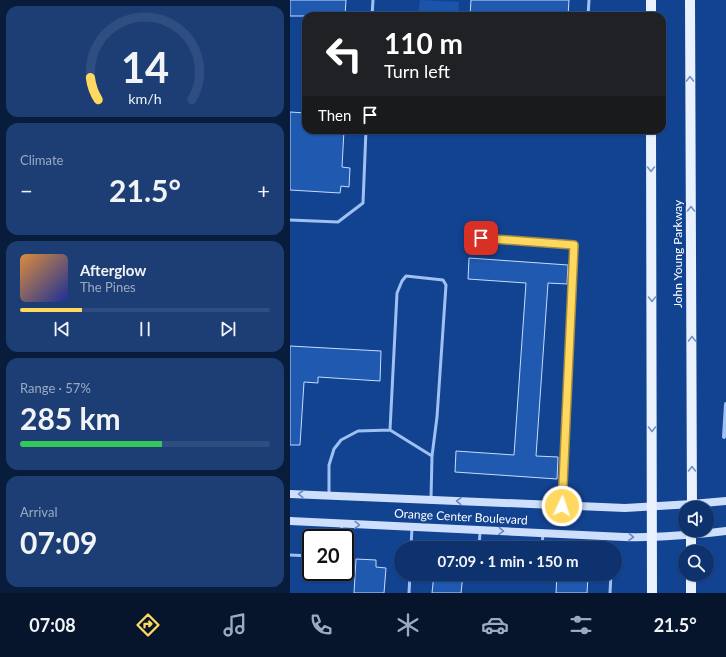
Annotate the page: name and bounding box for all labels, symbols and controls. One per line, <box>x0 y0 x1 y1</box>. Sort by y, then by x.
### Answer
text: 110 m <box>384 26 463 60</box>
icon: left <box>318 28 370 80</box>
text: 14 <box>121 42 169 92</box>
text: Turn left <box>384 60 450 82</box>
one-way arrow <box>686 76 694 82</box>
text: km/h <box>128 89 162 106</box>
icon: arrive <box>359 104 381 126</box>
text: Then <box>318 106 351 124</box>
text: Climate <box>20 152 63 168</box>
one-way arrow <box>647 166 655 172</box>
text: 21.5° <box>109 172 181 208</box>
text: − <box>20 177 33 204</box>
text: + <box>257 177 270 204</box>
street label: John Young Parkway <box>670 199 685 308</box>
one-way arrow <box>687 206 695 212</box>
pin <box>464 221 498 255</box>
icon: arrive <box>470 227 492 249</box>
text: Afterglow <box>80 261 146 279</box>
text: The Pines <box>80 279 136 295</box>
one-way arrow <box>648 296 656 302</box>
icon: previous <box>51 318 73 340</box>
icon: pause <box>134 318 156 340</box>
icon: next <box>217 318 239 340</box>
one-way arrow <box>688 336 696 342</box>
text: Range · 57% <box>20 380 91 396</box>
text: 285 km <box>20 400 121 436</box>
one-way arrow <box>648 426 656 432</box>
one-way arrow <box>688 466 696 472</box>
position arrow <box>541 485 583 527</box>
one-way arrow <box>298 490 304 499</box>
one-way arrow <box>456 497 462 505</box>
map controls <box>678 501 714 581</box>
button: sound <box>678 501 714 537</box>
text: Arrival <box>20 504 57 520</box>
street label: Orange Center Boulevard <box>394 506 528 527</box>
one-way arrow <box>354 520 360 529</box>
text: 07:09 <box>20 524 97 560</box>
one-way arrow <box>498 527 504 536</box>
speed limit sign: 20 <box>302 529 354 581</box>
one-way arrow <box>628 533 634 541</box>
button: search <box>678 545 714 581</box>
text: 07:09 · 1 min · 150 m <box>438 552 578 570</box>
icon: directions <box>134 611 162 639</box>
icon: music <box>221 611 249 639</box>
icon: phone <box>307 611 335 639</box>
icon: climate <box>394 611 422 639</box>
icon: car <box>481 611 509 639</box>
icon: filters <box>567 611 595 639</box>
text: 07:08 <box>29 614 76 636</box>
text: 21.5° <box>654 614 697 636</box>

